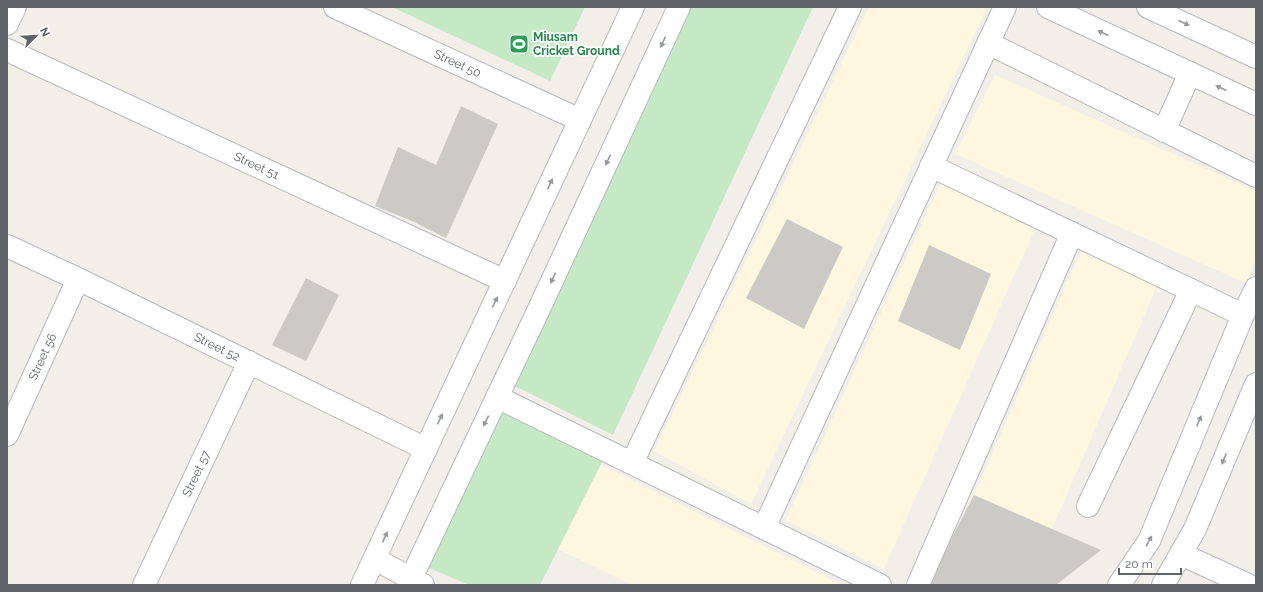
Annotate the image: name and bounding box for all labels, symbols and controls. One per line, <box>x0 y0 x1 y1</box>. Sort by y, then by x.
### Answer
north arrow <box>16 16 56 56</box>
one-way arrow <box>1178 20 1189 26</box>
text: N <box>37 26 52 39</box>
place label: Miusam Cricket Ground <box>533 30 620 58</box>
one-way arrow <box>1097 30 1109 36</box>
sports icon: Miusam Cricket Ground <box>508 33 530 55</box>
one-way arrow <box>660 37 666 48</box>
street label: Street 50 <box>432 47 483 80</box>
one-way arrow <box>1215 85 1226 91</box>
street label: Street 51 <box>232 149 281 182</box>
one-way arrow <box>605 155 611 166</box>
one-way arrow <box>547 178 553 190</box>
one-way arrow <box>550 273 556 285</box>
one-way arrow <box>492 296 498 307</box>
street label: Street 52 <box>192 330 242 364</box>
street label: Street 56 <box>26 331 59 382</box>
one-way arrow <box>437 414 443 425</box>
one-way arrow <box>483 415 489 427</box>
one-way arrow <box>1196 416 1202 427</box>
street label: Street 57 <box>180 448 213 499</box>
one-way arrow <box>1221 453 1228 465</box>
one-way arrow <box>382 531 388 543</box>
one-way arrow <box>1145 535 1152 547</box>
scale bar <box>1119 550 1181 576</box>
text: 20 m <box>1125 557 1153 571</box>

